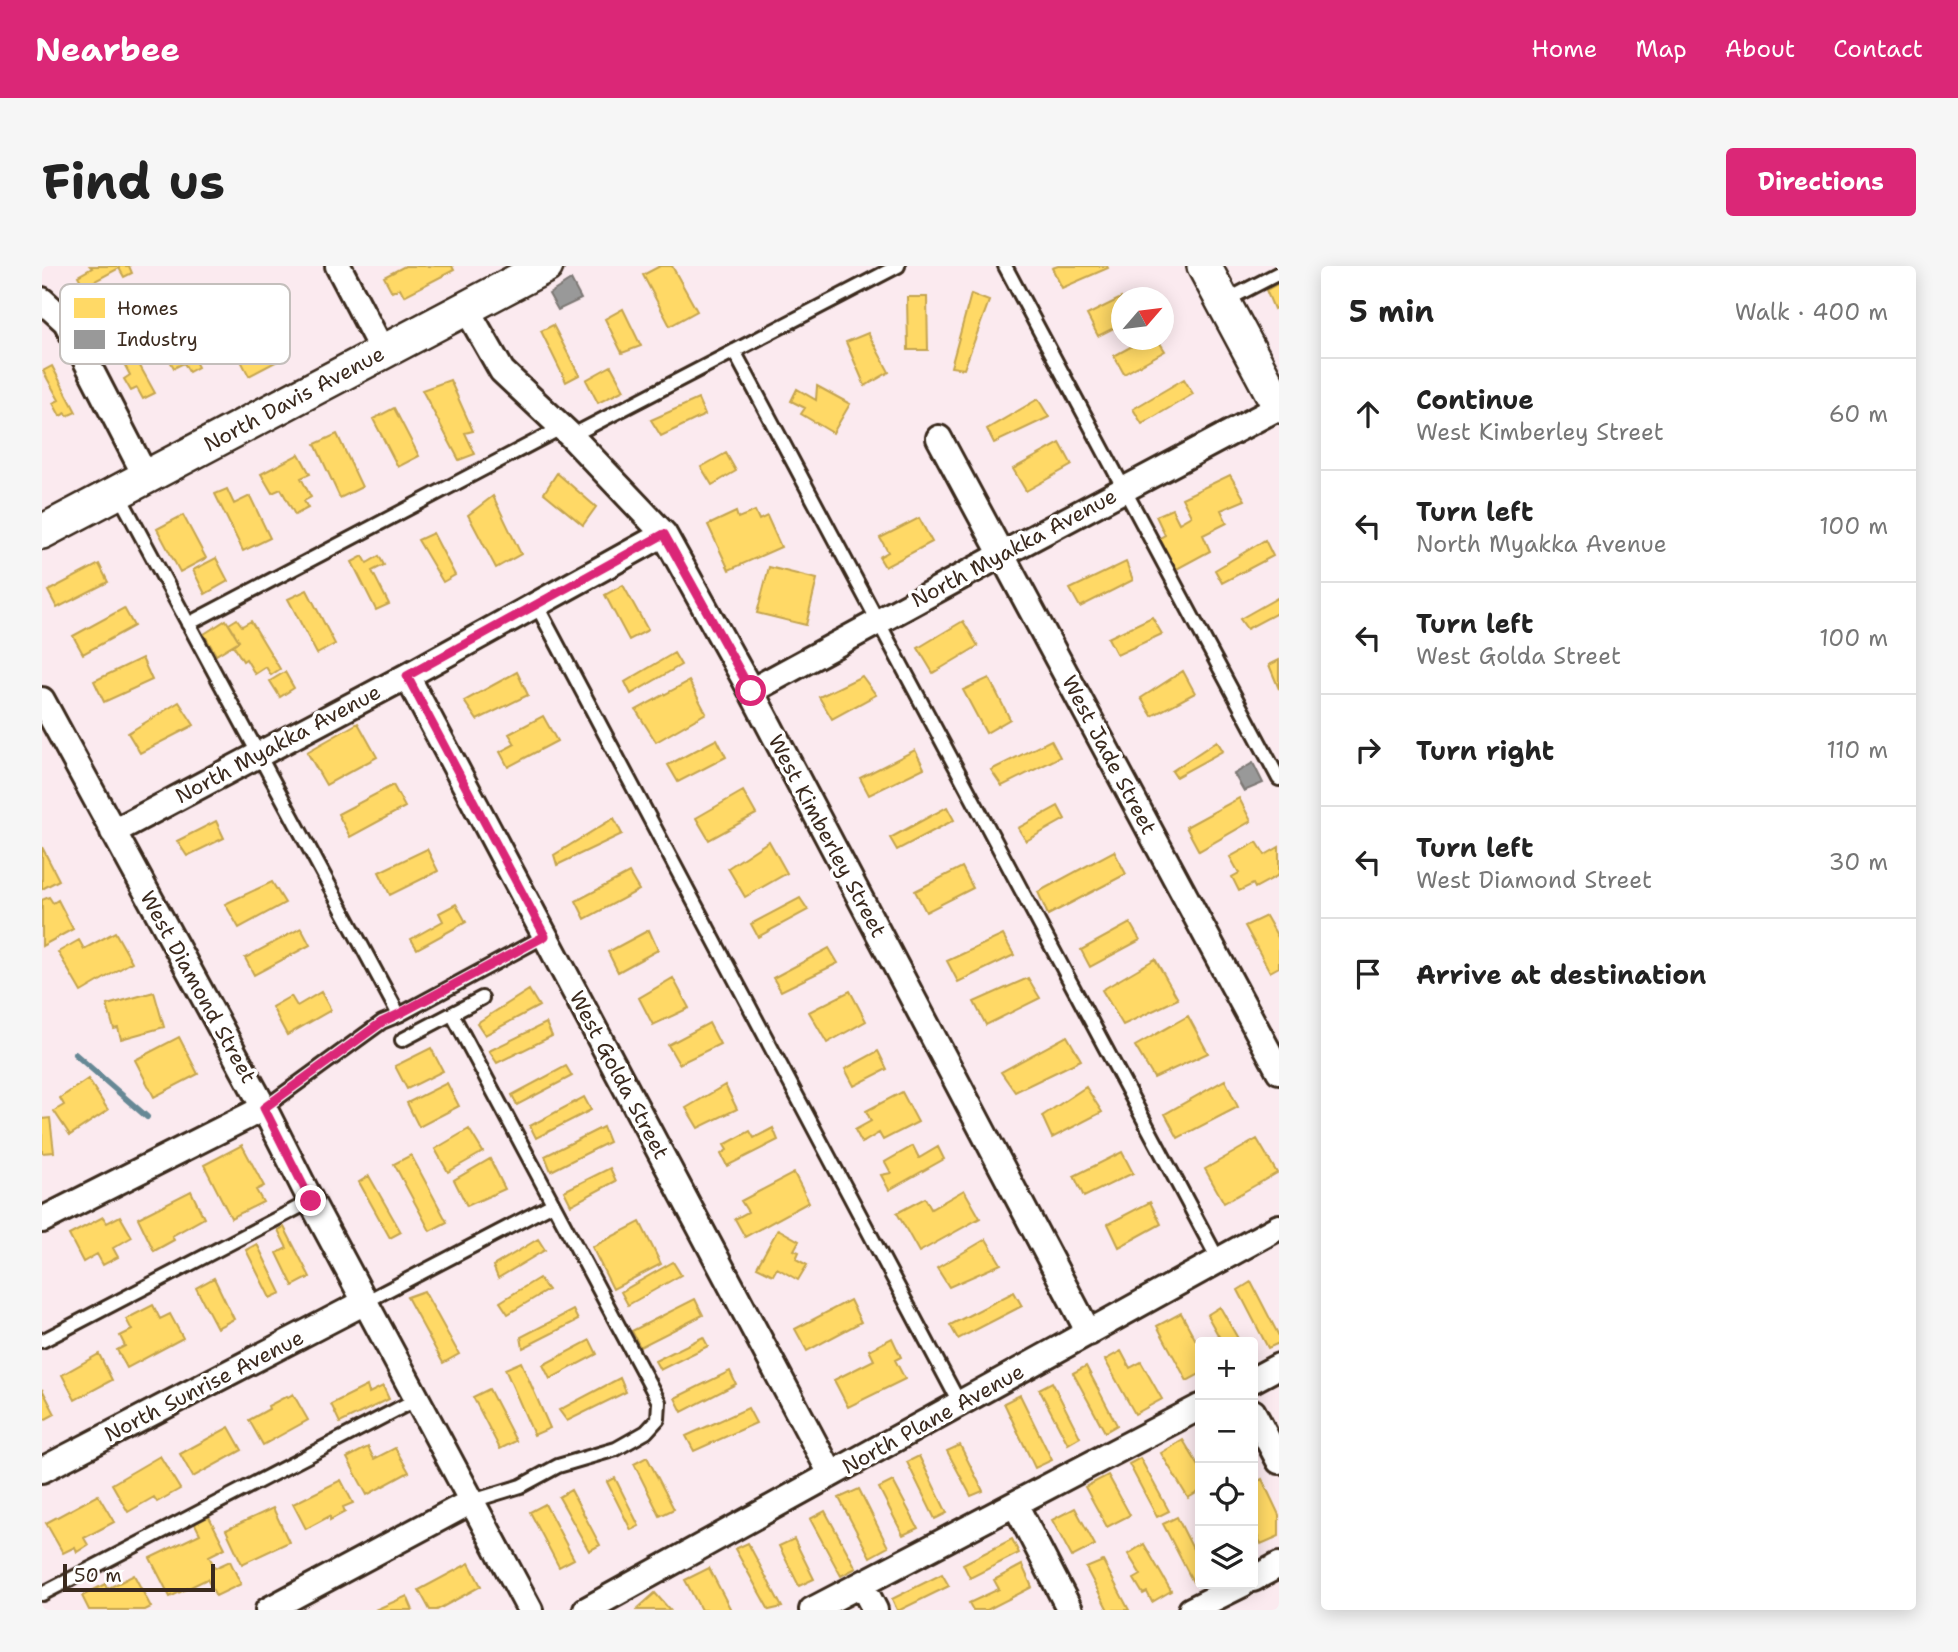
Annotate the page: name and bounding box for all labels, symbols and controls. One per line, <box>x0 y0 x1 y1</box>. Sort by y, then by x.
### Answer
text: Nearbee <box>35 27 180 72</box>
text: Home <box>1531 33 1597 65</box>
text: Map <box>1635 33 1687 65</box>
text: About <box>1725 33 1795 65</box>
text: Contact <box>1833 33 1923 65</box>
button: Directions <box>1726 148 1916 216</box>
text: Find us <box>42 149 225 215</box>
legend <box>60 284 290 364</box>
north arrow <box>1111 287 1174 350</box>
text: 5 min <box>1349 291 1434 332</box>
text: Homes <box>117 296 178 321</box>
text: Walk · 400 m <box>1735 297 1888 327</box>
text: Industry <box>117 327 198 352</box>
street label: North Davis Avenue <box>199 340 389 458</box>
text: Continue <box>1416 382 1534 417</box>
icon: ahead <box>1349 395 1387 433</box>
text: 60 m <box>1829 399 1888 429</box>
text: West Kimberley Street <box>1416 417 1664 447</box>
street label: North Myakka Avenue <box>906 482 1122 614</box>
text: Turn left <box>1416 494 1533 529</box>
icon: left <box>1349 507 1387 545</box>
text: 100 m <box>1819 511 1888 541</box>
text: North Myakka Avenue <box>1416 529 1667 559</box>
text: Turn left <box>1416 606 1533 641</box>
icon: left <box>1349 619 1387 657</box>
text: 100 m <box>1819 623 1888 653</box>
text: West Golda Street <box>1416 641 1621 671</box>
street label: West Jade Street <box>1055 671 1163 839</box>
route start <box>735 675 766 706</box>
street label: North Myakka Avenue <box>170 678 386 810</box>
street label: West Kimberley Street <box>762 730 892 942</box>
icon: right <box>1349 731 1387 769</box>
text: Turn right <box>1416 733 1554 768</box>
text: 110 m <box>1826 735 1888 765</box>
text: Turn left <box>1416 830 1533 865</box>
icon: left <box>1349 843 1387 881</box>
text: 30 m <box>1829 847 1888 877</box>
text: West Diamond Street <box>1416 865 1652 895</box>
street label: West Diamond Street <box>133 886 263 1088</box>
icon: arrive <box>1349 955 1387 993</box>
text: Arrive at destination <box>1416 957 1706 992</box>
street label: West Golda Street <box>563 986 675 1164</box>
route end <box>295 1185 326 1216</box>
street label: North Sunrise Avenue <box>99 1323 309 1449</box>
map controls <box>1195 1337 1258 1589</box>
button: + <box>1195 1337 1258 1400</box>
street label: North Plane Avenue <box>837 1357 1029 1481</box>
button: − <box>1195 1400 1258 1463</box>
button: locate <box>1195 1463 1258 1526</box>
button: layers <box>1195 1526 1258 1589</box>
scale bar <box>63 1561 215 1593</box>
text: 50 m <box>74 1563 122 1588</box>

